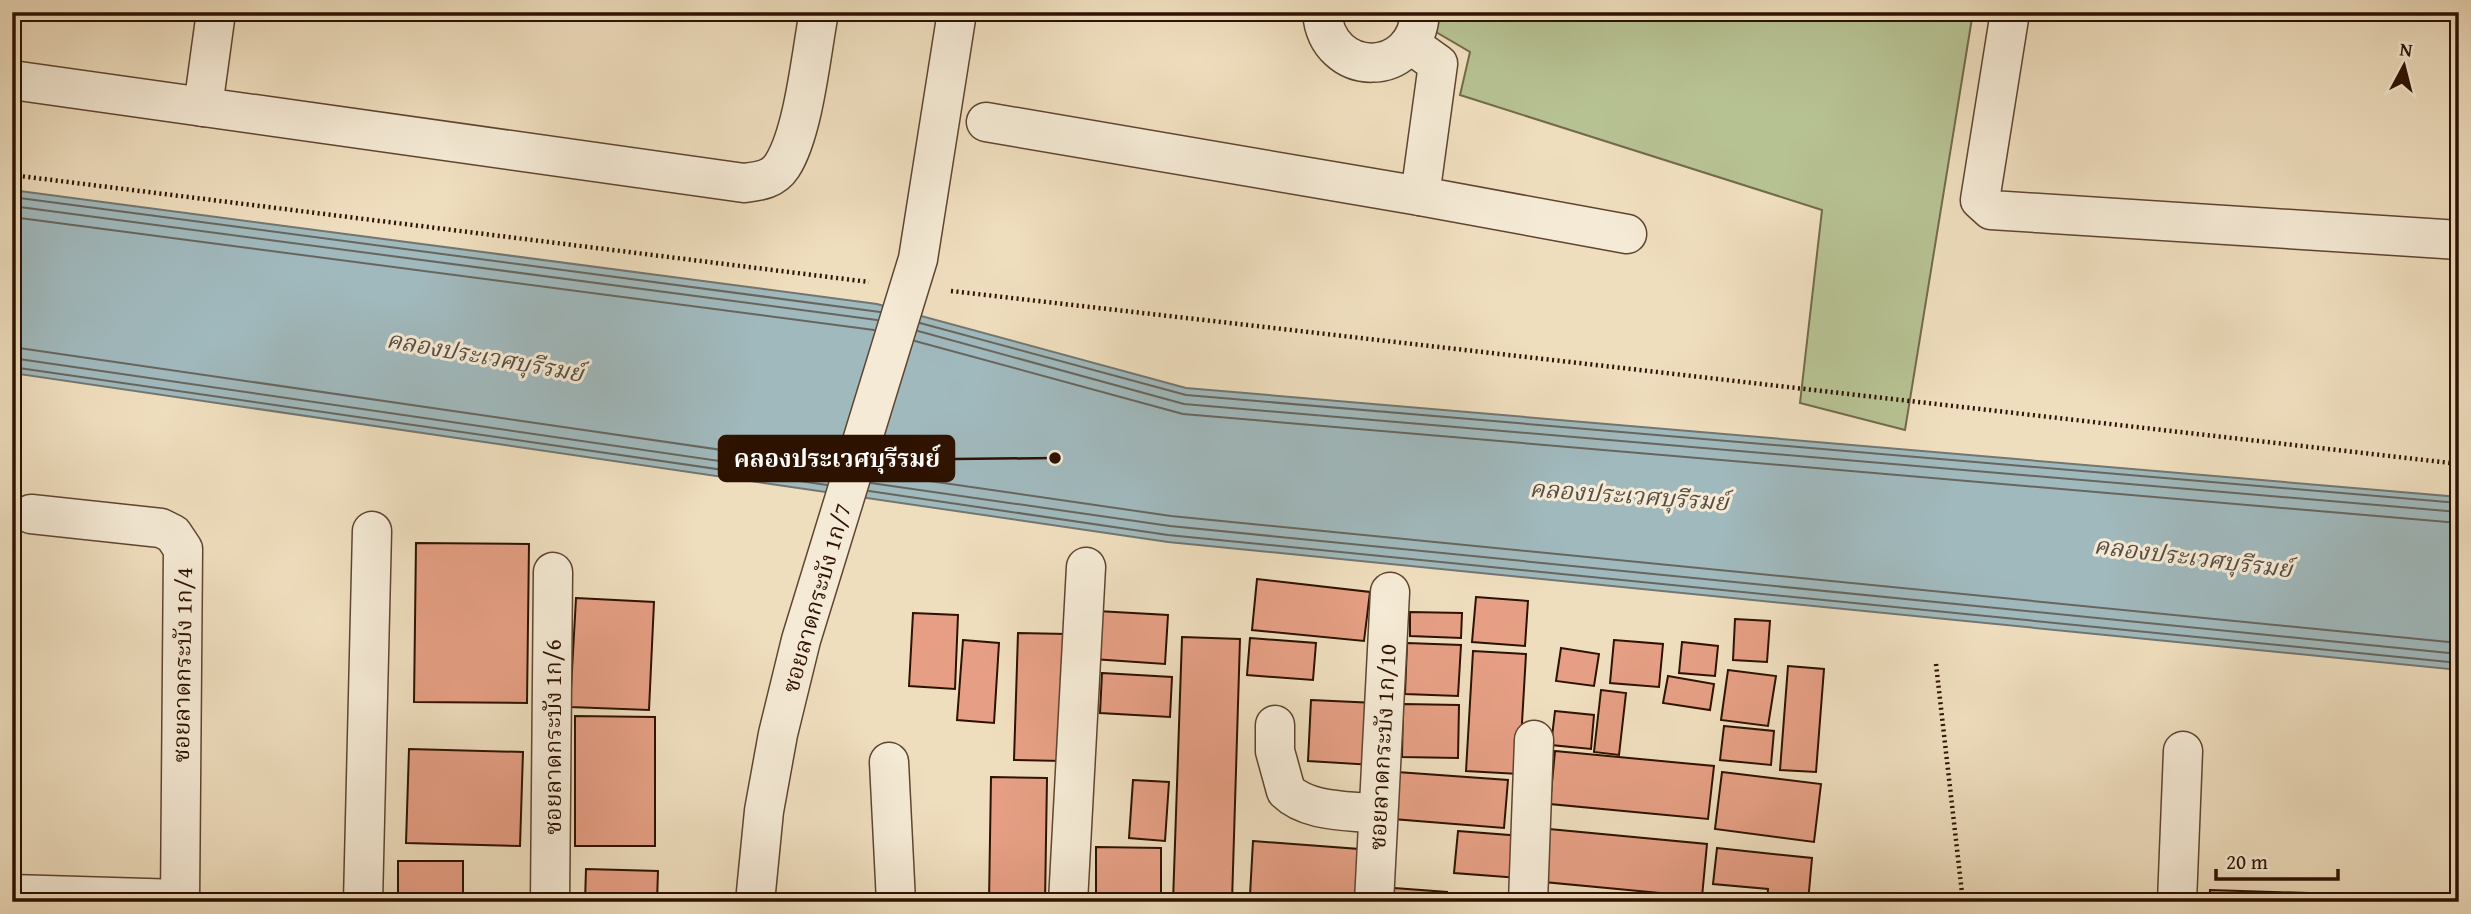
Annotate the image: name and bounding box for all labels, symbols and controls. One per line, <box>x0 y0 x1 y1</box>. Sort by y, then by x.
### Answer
north arrow <box>2370 32 2440 102</box>
text: N <box>2398 34 2414 64</box>
water label: คลองประเวศบุรีรมย์ <box>384 321 591 391</box>
callout: คลองประเวศบุรีรมย์ <box>719 436 954 481</box>
text: คลองประเวศบุรีรมย์ <box>734 441 941 476</box>
water label: คลองประเวศบุรีรมย์ <box>1528 471 1735 520</box>
street label: ซอยลาดกระบัง 1ก/7 <box>773 500 859 696</box>
water label: คลองประเวศบุรีรมย์ <box>2092 527 2299 587</box>
street label: ซอยลาดกระบัง 1ก/4 <box>164 567 200 763</box>
street label: ซอยลาดกระบัง 1ก/6 <box>536 639 569 835</box>
street label: ซอยลาดกระบัง 1ก/10 <box>1360 643 1404 851</box>
scale bar <box>2216 837 2338 881</box>
text: 20 m <box>2226 846 2268 877</box>

